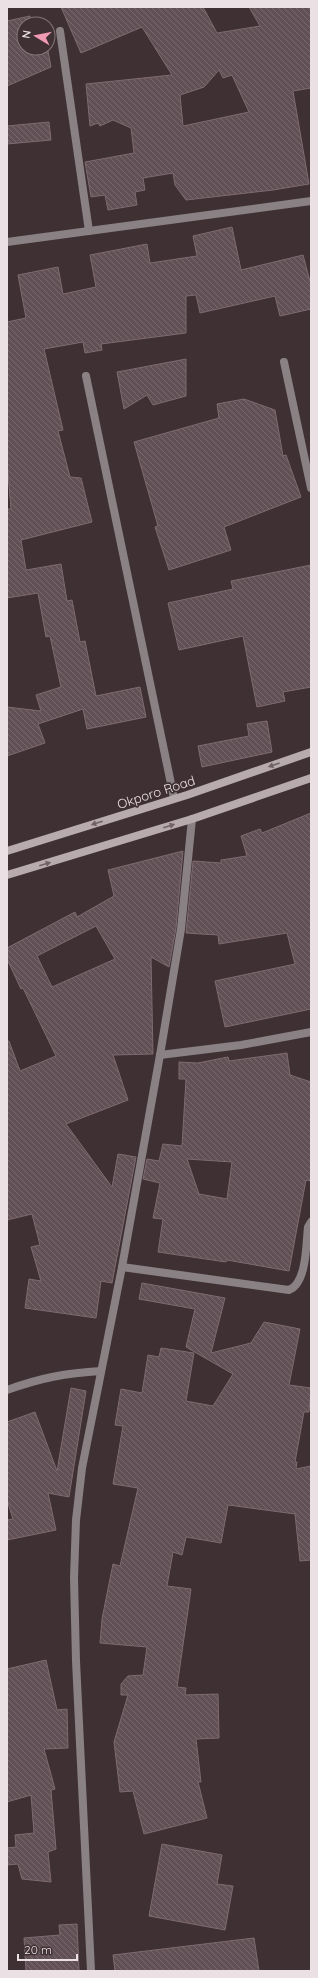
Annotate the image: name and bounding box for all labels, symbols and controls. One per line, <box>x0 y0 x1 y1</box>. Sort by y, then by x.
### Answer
north arrow <box>16 16 56 56</box>
text: N <box>19 29 34 39</box>
one-way arrow <box>268 762 280 768</box>
street label: Okporo Road <box>115 772 197 812</box>
one-way arrow <box>91 820 103 826</box>
one-way arrow <box>163 823 175 829</box>
one-way arrow <box>39 861 51 867</box>
scale bar <box>18 1936 77 1962</box>
text: 20 m <box>24 1942 52 1957</box>

